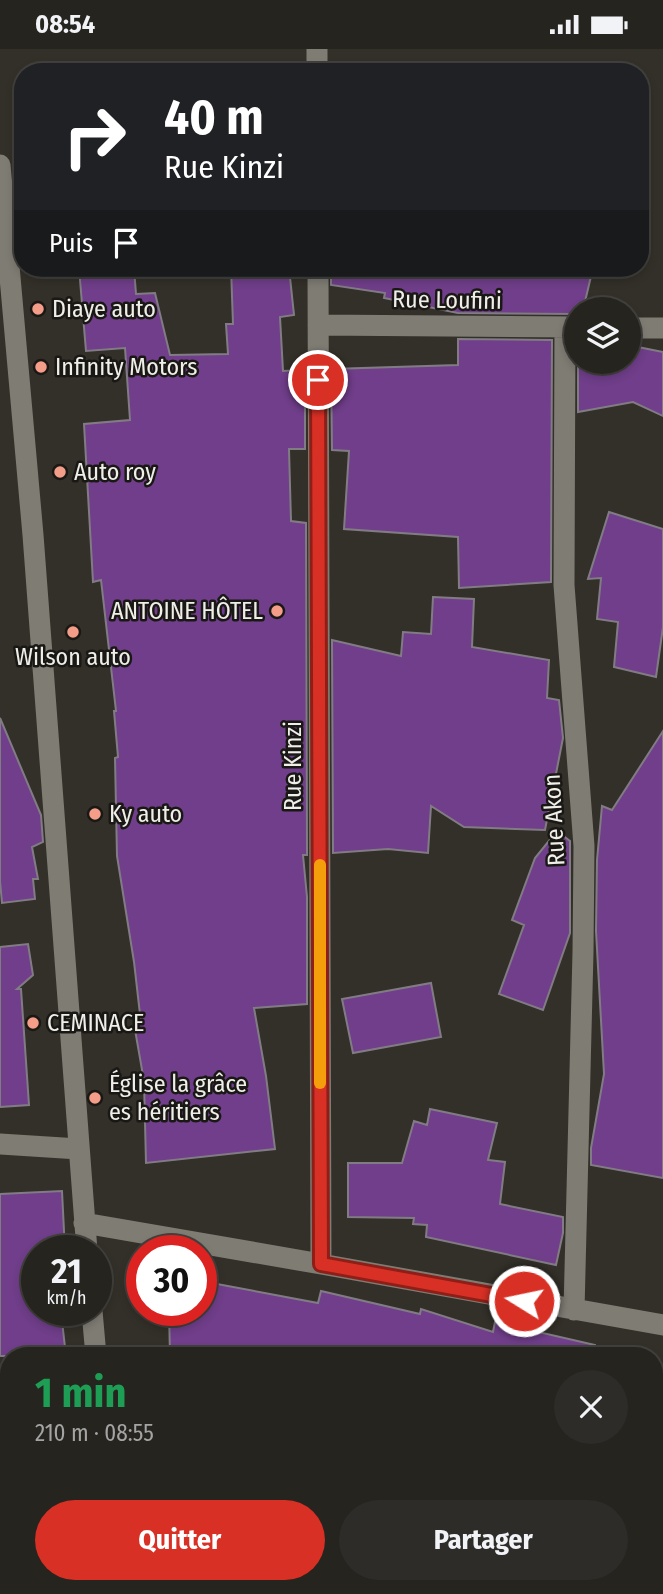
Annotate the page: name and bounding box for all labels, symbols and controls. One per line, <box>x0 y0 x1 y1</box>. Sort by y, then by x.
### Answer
text: 08:54 <box>35 9 95 40</box>
text: 40 m <box>164 88 264 147</box>
icon: right <box>49 91 140 182</box>
text: Rue Kinzi <box>164 148 284 186</box>
icon: arrive <box>107 224 145 262</box>
text: Puis <box>49 228 93 259</box>
street label: Rue Loufini <box>392 285 502 315</box>
place label: Diaye auto <box>52 295 156 323</box>
map controls <box>564 297 641 374</box>
button: layers <box>564 297 641 374</box>
marker: Diaye auto <box>30 301 46 317</box>
pin <box>288 350 348 410</box>
place label: Infinity Motors <box>55 353 197 381</box>
marker: Infinity Motors <box>33 359 49 375</box>
icon: arrive <box>299 361 337 399</box>
place label: Auto roy <box>74 458 156 486</box>
marker: Auto roy <box>52 464 68 480</box>
place label: ANTOINE HÔTEL <box>111 596 263 625</box>
marker: ANTOINE HÔTEL <box>269 603 285 619</box>
marker: Wilson auto <box>65 624 81 640</box>
place label: Wilson auto <box>15 643 131 671</box>
street label: Rue Kinzi <box>279 721 307 811</box>
street label: Rue Akon <box>538 773 570 867</box>
place label: Ky auto <box>109 800 182 828</box>
marker: Ky auto <box>87 806 103 822</box>
place label: CEMINACE <box>47 1009 144 1037</box>
marker: CEMINACE <box>25 1015 41 1031</box>
place label: Église la grâce es héritiers <box>109 1069 247 1126</box>
marker: Église la grâce es héritiers <box>87 1090 103 1106</box>
speed limit sign: 30 <box>126 1235 217 1326</box>
text: 21 <box>51 1250 82 1292</box>
position arrow <box>487 1264 561 1338</box>
text: km/h <box>46 1287 87 1309</box>
text: 1 min <box>35 1368 126 1418</box>
button: close <box>554 1370 628 1444</box>
text: 210 m · 08:55 <box>35 1419 154 1447</box>
button: Quitter <box>35 1500 325 1580</box>
button: Partager <box>339 1500 628 1580</box>

